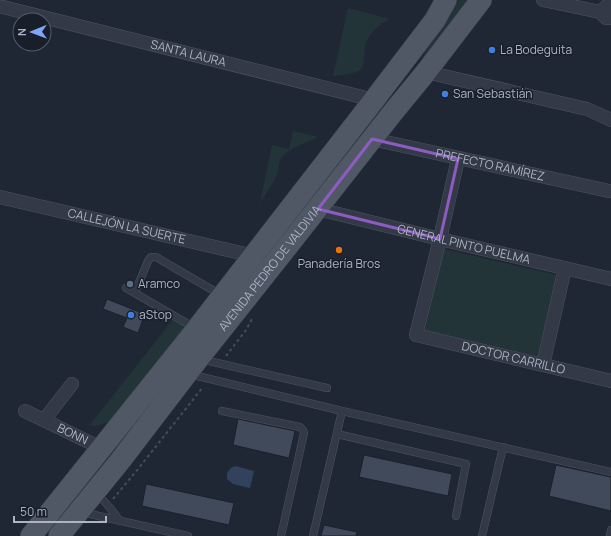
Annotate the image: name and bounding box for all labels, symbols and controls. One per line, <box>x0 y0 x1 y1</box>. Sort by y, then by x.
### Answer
north arrow <box>12 12 52 52</box>
text: N <box>14 28 29 36</box>
street label: SANTA LAURA <box>149 35 228 71</box>
place label: La Bodeguita <box>500 41 572 58</box>
marker: La Bodeguita <box>487 45 497 55</box>
place label: San Sebastián <box>453 85 532 102</box>
marker: San Sebastián <box>440 89 450 99</box>
street label: PREFECTO RAMÍREZ <box>434 144 546 185</box>
street label: AVENIDA PEDRO DE VALDIVIA <box>214 201 325 335</box>
street label: CALLEJÓN LA SUERTE <box>66 204 187 248</box>
street label: GENERAL PINTO PUELMA <box>396 220 533 268</box>
marker: Panadería Bros <box>334 245 344 255</box>
place label: Panadería Bros <box>298 255 380 272</box>
place label: Aramco <box>138 275 180 292</box>
marker: Aramco <box>125 279 135 289</box>
place label: aStop <box>139 306 172 323</box>
marker: aStop <box>126 310 136 320</box>
street label: DOCTOR CARRILLO <box>460 337 567 378</box>
street label: BONN <box>55 419 91 449</box>
scale bar <box>14 498 106 524</box>
text: 50 m <box>20 503 47 520</box>

